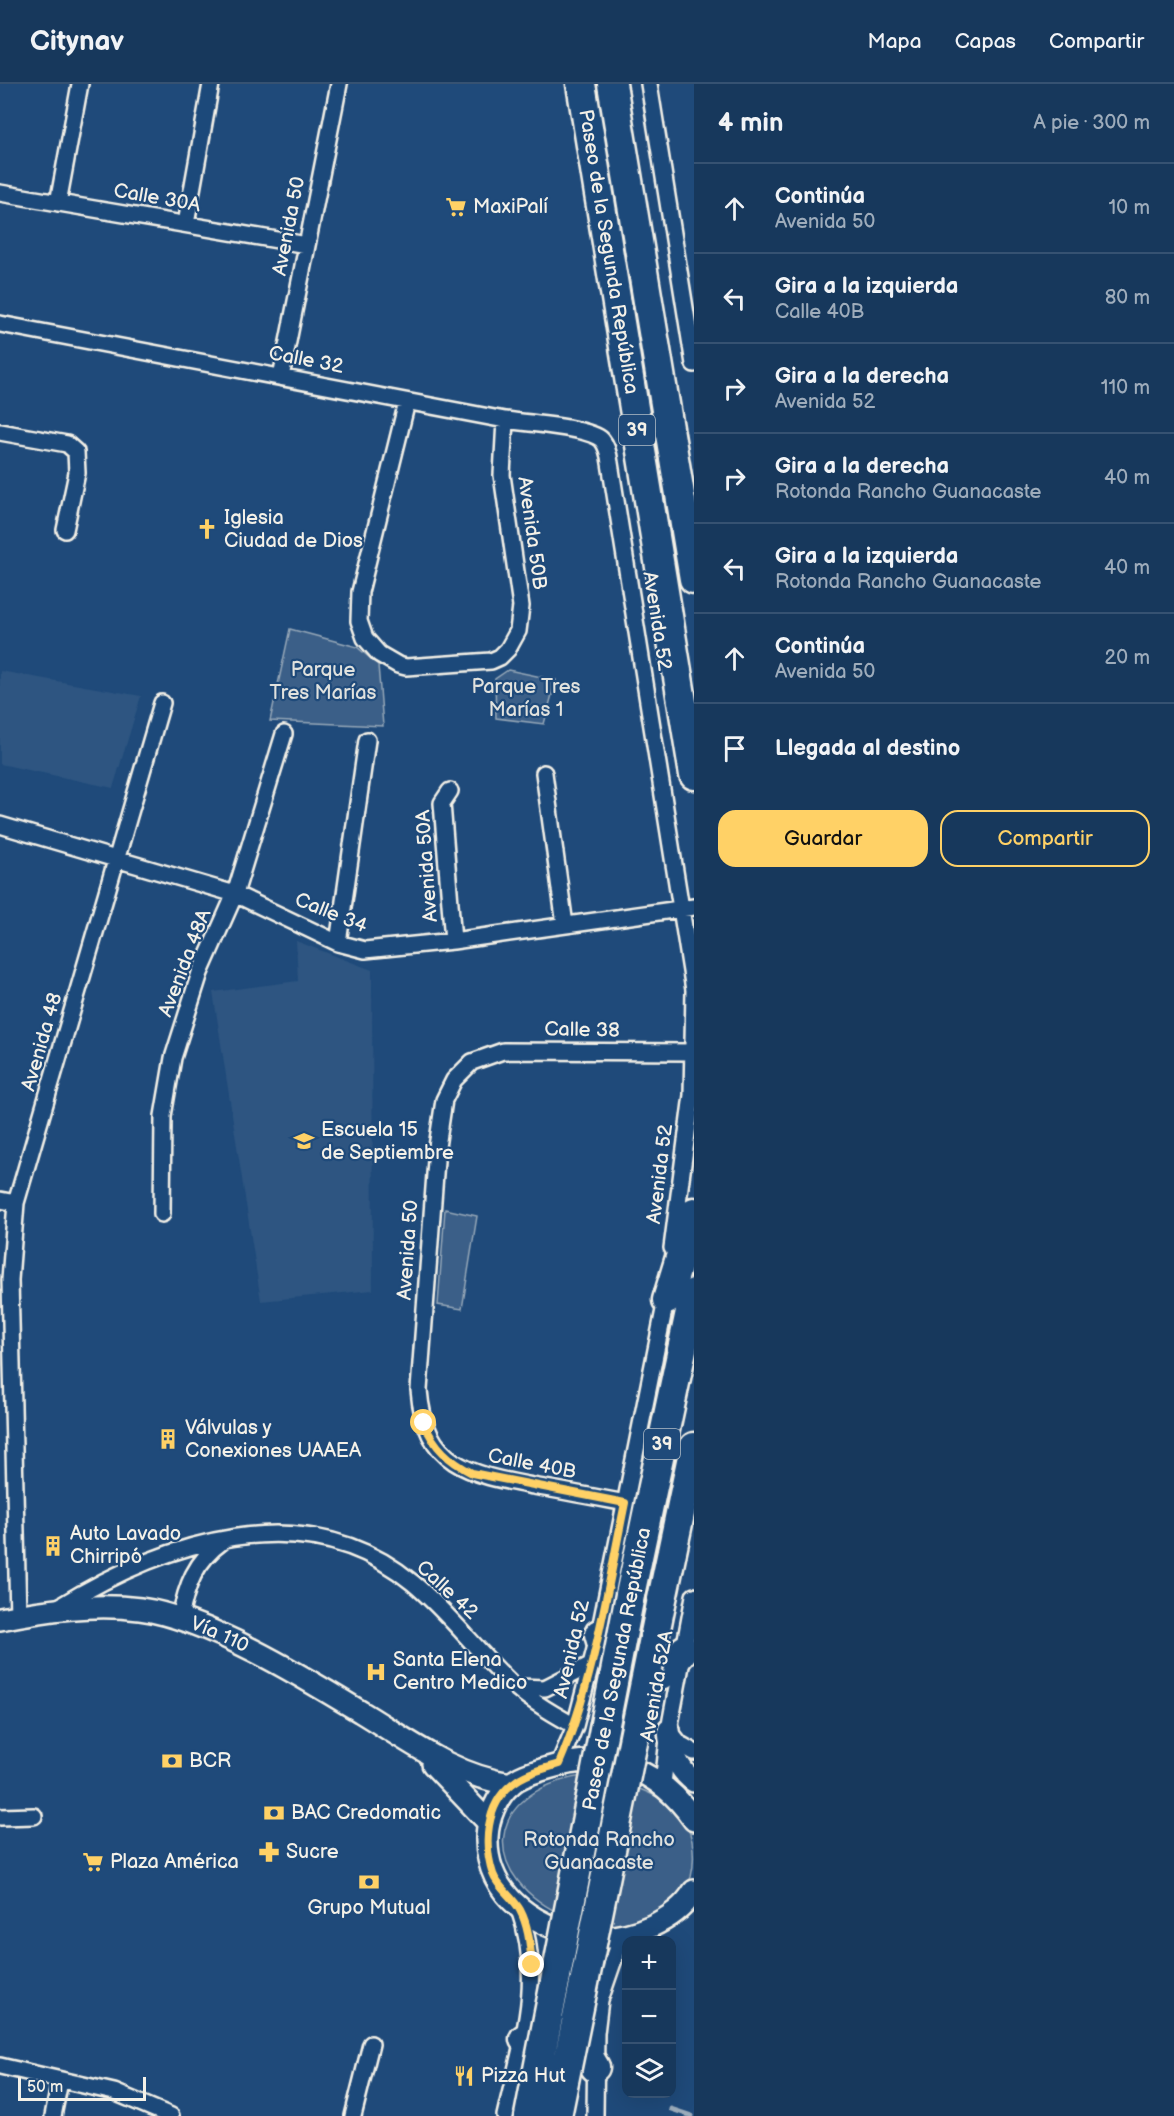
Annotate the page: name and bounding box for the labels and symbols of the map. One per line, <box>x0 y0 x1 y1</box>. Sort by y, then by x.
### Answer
street label: Paseo de la Segunda República <box>573 108 644 396</box>
street label: Avenida 50 <box>268 174 310 278</box>
street label: Calle 30A <box>112 179 203 218</box>
supermarket icon: MaxiPalí <box>444 195 468 219</box>
place label: MaxiPalí <box>473 195 548 219</box>
street label: Calle 32 <box>267 341 346 379</box>
road number: 39 <box>619 415 655 445</box>
street label: Avenida 50B <box>512 475 552 591</box>
place label: Iglesia Ciudad de Dios <box>224 506 363 553</box>
church icon: Iglesia Ciudad de Dios <box>195 517 219 541</box>
street label: Avenida 52 <box>637 570 677 673</box>
park label: Parque Tres Marías <box>270 658 376 705</box>
park label: Parque Tres Marías 1 <box>472 675 581 722</box>
street label: Avenida 50A <box>411 808 443 923</box>
street label: Calle 34 <box>291 888 371 938</box>
street label: Avenida 48A <box>154 905 217 1020</box>
street label: Avenida 48 <box>17 990 67 1094</box>
street label: Calle 38 <box>544 1017 620 1043</box>
place label: Escuela 15 de Septiembre <box>321 1118 454 1165</box>
street label: Avenida 52 <box>642 1123 678 1225</box>
school or university icon: Escuela 15 de Septiembre <box>292 1129 316 1153</box>
street label: Avenida 50 <box>393 1199 423 1301</box>
route start <box>410 1409 436 1435</box>
place label: Válvulas y Conexiones UAAEA <box>185 1416 362 1463</box>
building icon: Válvulas y Conexiones UAAEA <box>156 1427 180 1451</box>
road number: 39 <box>644 1429 680 1459</box>
street label: Calle 40B <box>486 1444 578 1484</box>
place label: Auto Lavado Chirripó <box>70 1522 181 1569</box>
street label: Paseo de la Segunda República <box>578 1525 656 1813</box>
building icon: Auto Lavado Chirripó <box>41 1534 65 1558</box>
street label: Calle 42 <box>411 1555 483 1625</box>
street label: Avenida 52 <box>549 1597 595 1701</box>
street label: Vía 110 <box>187 1611 253 1658</box>
street label: Avenida 52A <box>635 1628 679 1744</box>
place label: Santa Elena Centro Medico <box>393 1648 527 1695</box>
hospital icon: Santa Elena Centro Medico <box>364 1660 388 1684</box>
bank icon: BCR <box>160 1749 184 1773</box>
place label: BCR <box>189 1749 231 1773</box>
bank icon: BAC Credomatic <box>262 1801 286 1825</box>
place label: BAC Credomatic <box>291 1801 441 1825</box>
park label: Rotonda Rancho Guanacaste <box>523 1828 675 1875</box>
pharmacy icon: Sucre <box>257 1840 281 1864</box>
place label: Sucre <box>286 1840 339 1864</box>
supermarket icon: Plaza América <box>81 1850 105 1874</box>
place label: Plaza América <box>110 1850 239 1874</box>
bank icon: Grupo Mutual <box>357 1870 381 1894</box>
place label: Grupo Mutual <box>307 1896 431 1920</box>
route end <box>518 1951 544 1977</box>
restaurant icon: Pizza Hut <box>452 2064 476 2088</box>
place label: Pizza Hut <box>481 2064 566 2088</box>
scale bar <box>18 2074 146 2102</box>

